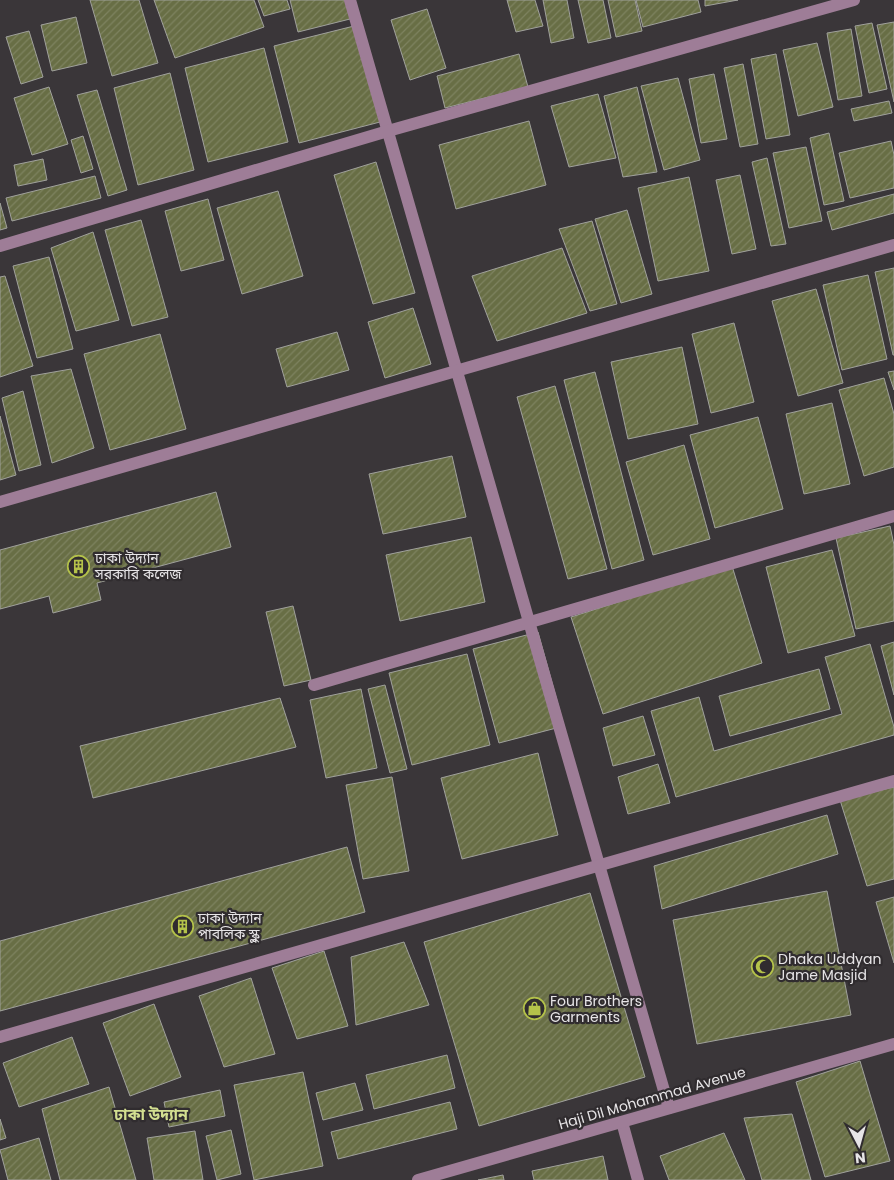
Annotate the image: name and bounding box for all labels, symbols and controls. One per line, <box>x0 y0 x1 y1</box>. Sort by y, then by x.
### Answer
place label: ঢাকা উদ্যান সরকারি কলেজ <box>94 548 182 584</box>
building icon: ঢাকা উদ্যান সরকারি কলেজ <box>67 554 91 578</box>
place label: ঢাকা উদ্যান পাবলিক স্কুল <box>197 908 262 944</box>
building icon: ঢাকা উদ্যান পাবলিক স্কুল <box>170 914 194 938</box>
place label: Dhaka Uddyan Jame Masjid <box>778 949 881 985</box>
mosque icon: Dhaka Uddyan Jame Masjid <box>750 955 774 979</box>
place label: Four Brothers Garments <box>550 991 642 1027</box>
shop icon: Four Brothers Garments <box>522 997 546 1021</box>
street label: Haji Dil Mohammad Avenue <box>556 1062 748 1134</box>
district label: ঢাকা উদ্যান <box>113 1103 189 1126</box>
north arrow <box>834 1120 884 1170</box>
text: N <box>854 1147 867 1168</box>

